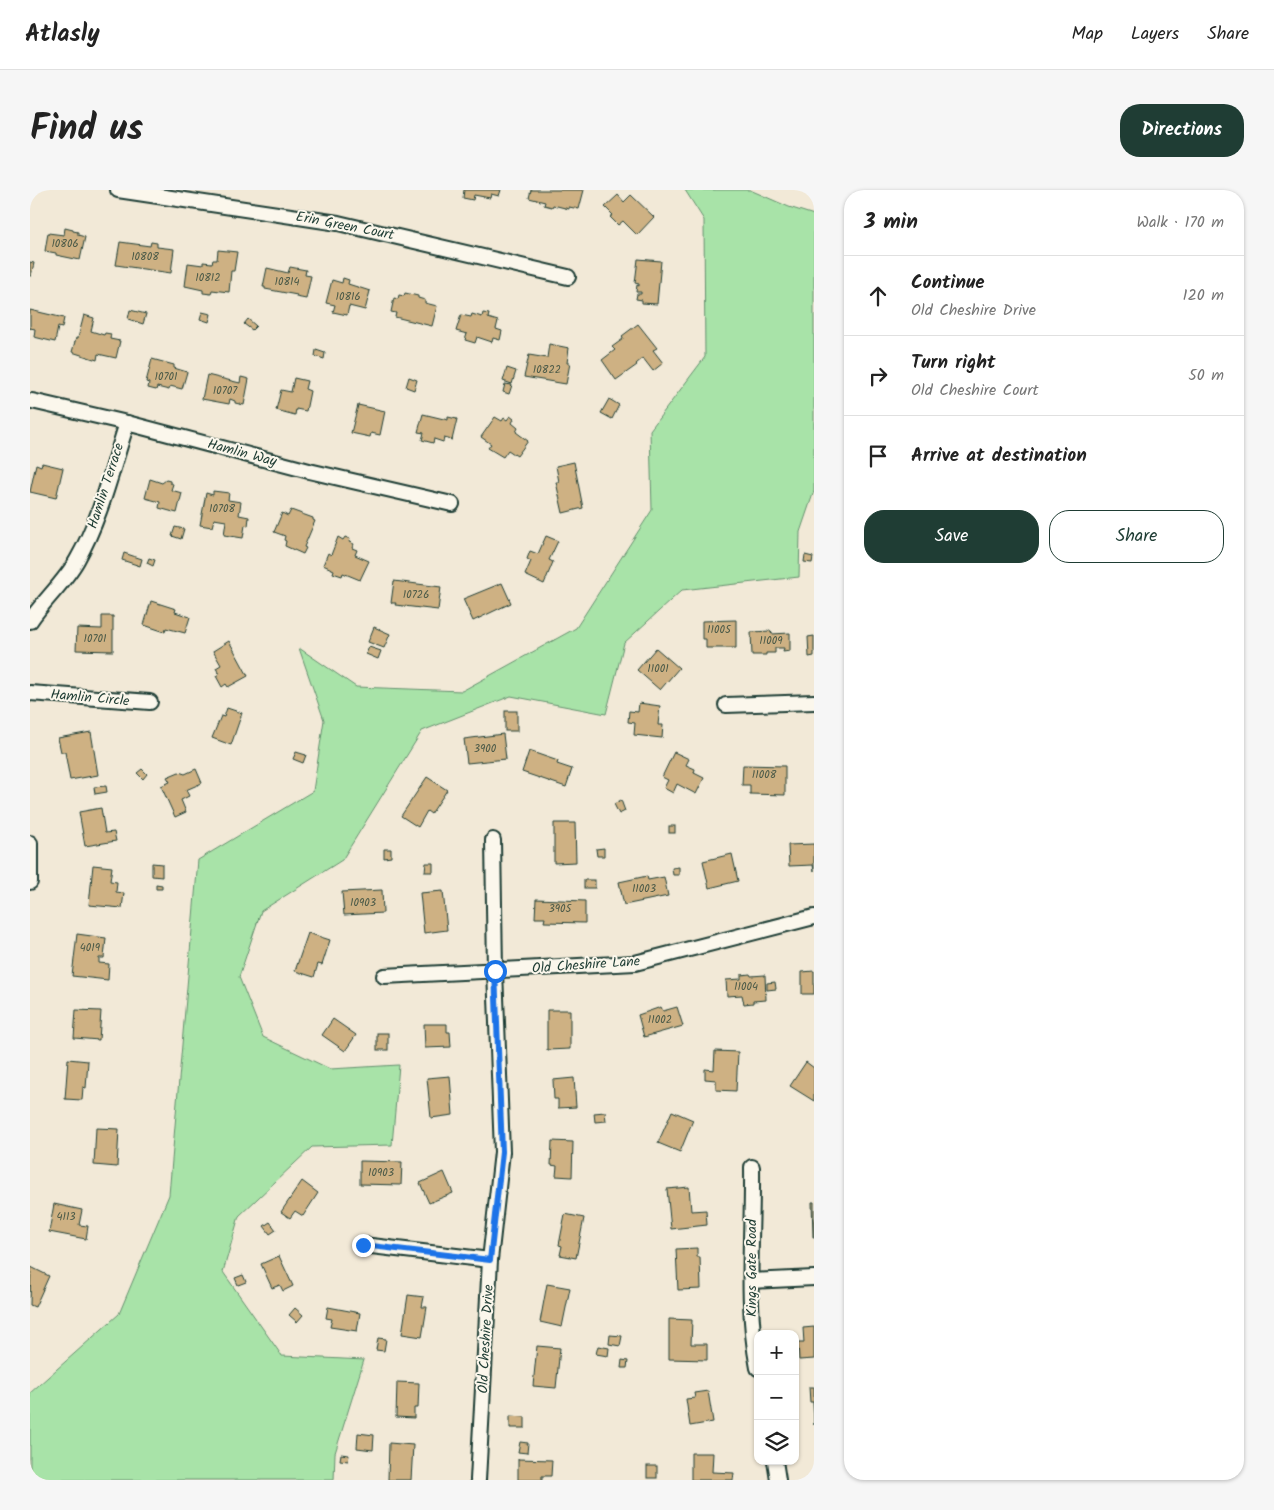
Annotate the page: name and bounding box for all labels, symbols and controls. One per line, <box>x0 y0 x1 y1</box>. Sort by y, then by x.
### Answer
text: Atlasly <box>25 15 100 54</box>
text: Map <box>1072 20 1103 49</box>
text: Layers <box>1131 20 1179 49</box>
text: Share <box>1207 20 1249 49</box>
text: Find us <box>30 102 143 158</box>
button: Directions <box>1120 104 1244 157</box>
street label: Erin Green Court <box>294 206 397 246</box>
text: 3 min <box>864 206 918 239</box>
text: Walk · 170 m <box>1136 210 1224 235</box>
house number: 10806 <box>51 235 79 253</box>
house number: 10808 <box>131 248 159 266</box>
text: Continue <box>911 268 984 298</box>
house number: 10812 <box>195 269 221 287</box>
house number: 10814 <box>274 273 300 291</box>
icon: ahead <box>864 282 892 310</box>
text: 120 m <box>1183 283 1224 308</box>
house number: 10816 <box>335 288 361 306</box>
text: Old Cheshire Drive <box>911 298 1036 323</box>
text: Turn right <box>911 348 996 378</box>
house number: 10822 <box>533 361 561 379</box>
icon: right <box>864 362 892 390</box>
text: 50 m <box>1188 363 1224 388</box>
house number: 10701 <box>155 368 177 386</box>
text: Old Cheshire Court <box>911 378 1039 403</box>
house number: 10707 <box>213 382 238 400</box>
street label: Hamlin Way <box>205 433 280 473</box>
street label: Hamlin Terrace <box>82 440 130 532</box>
text: Arrive at destination <box>911 441 1087 471</box>
icon: arrive <box>864 442 892 470</box>
house number: 10708 <box>209 500 235 518</box>
button: Save <box>864 510 1039 563</box>
button: Share <box>1049 510 1224 563</box>
house number: 10726 <box>403 586 429 604</box>
house number: 11005 <box>707 621 732 639</box>
house number: 10701 <box>84 630 106 648</box>
house number: 11009 <box>759 632 783 650</box>
house number: 11001 <box>647 660 669 678</box>
street label: Hamlin Circle <box>50 684 131 712</box>
house number: 3900 <box>474 740 497 758</box>
house number: 11008 <box>752 766 777 784</box>
house number: 11003 <box>632 880 656 898</box>
house number: 10903 <box>350 894 376 912</box>
house number: 3905 <box>548 900 573 918</box>
house number: 4019 <box>80 939 101 957</box>
street label: Old Cheshire Lane <box>531 950 641 980</box>
route start <box>484 960 507 983</box>
house number: 11004 <box>734 978 758 996</box>
house number: 11002 <box>648 1011 672 1029</box>
house number: 10903 <box>368 1164 394 1182</box>
house number: 4113 <box>56 1208 76 1226</box>
street label: Kings Gate Road <box>741 1218 763 1317</box>
route end <box>352 1234 375 1257</box>
street label: Old Cheshire Drive <box>472 1283 500 1394</box>
map controls <box>754 1330 799 1465</box>
button: + <box>754 1330 799 1375</box>
button: − <box>754 1375 799 1420</box>
button: layers <box>754 1420 799 1465</box>

